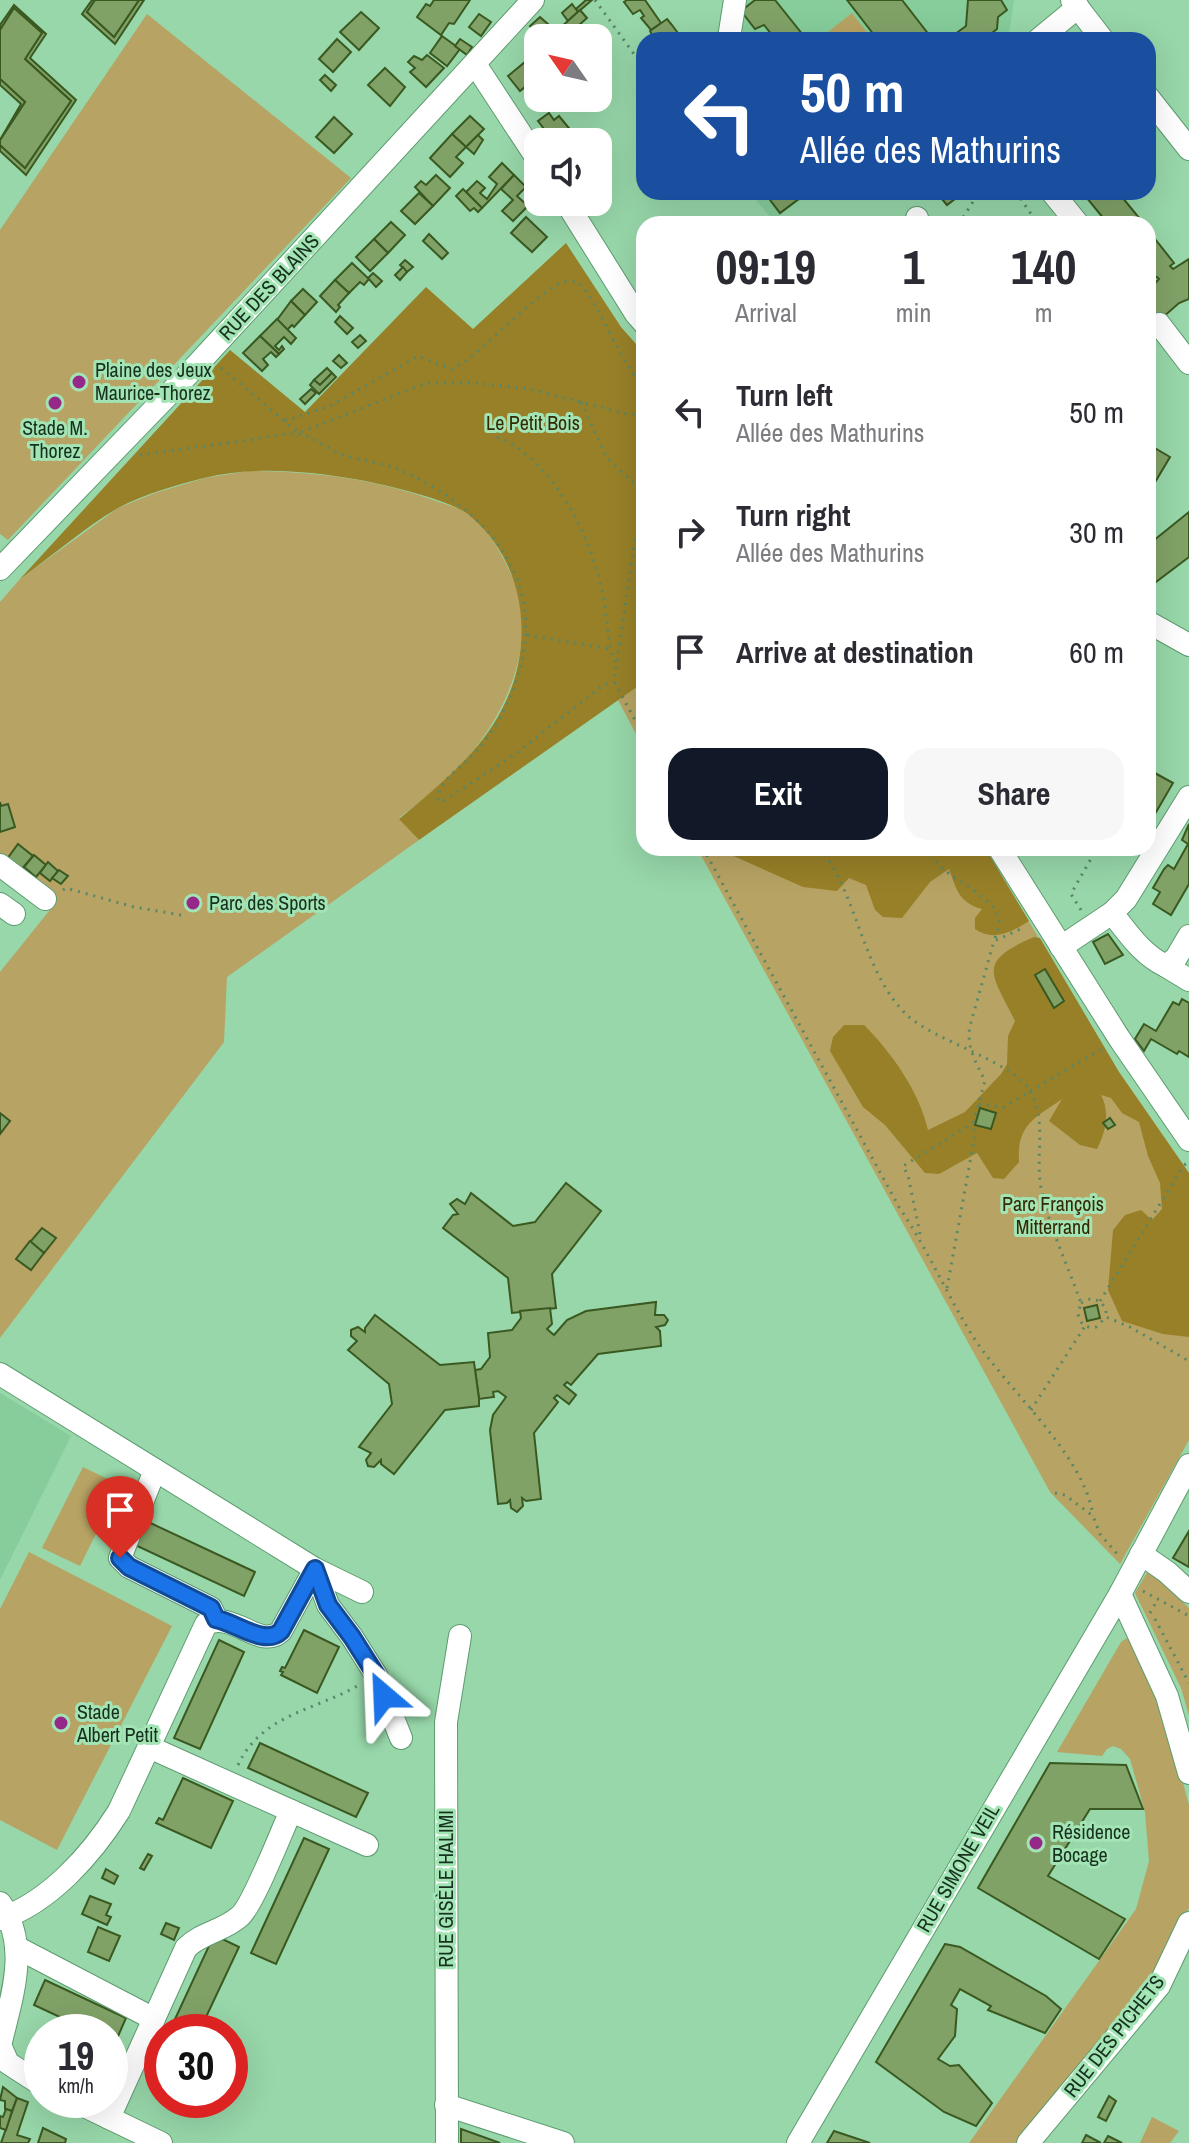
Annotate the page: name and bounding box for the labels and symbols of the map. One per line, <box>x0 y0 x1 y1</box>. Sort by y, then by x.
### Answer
north arrow <box>524 24 612 112</box>
street label: RUE DES BLAINS <box>212 228 325 346</box>
place label: Plaine des Jeux Maurice-Thorez <box>95 356 212 406</box>
marker: Plaine des Jeux Maurice-Thorez <box>70 373 88 391</box>
marker: Stade M. Thorez <box>46 394 64 412</box>
park label: Le Petit Bois <box>486 409 580 436</box>
place label: Stade M. Thorez <box>22 414 88 464</box>
place label: Parc des Sports <box>209 889 326 916</box>
marker: Parc des Sports <box>184 894 202 912</box>
park label: Parc François Mitterrand <box>1002 1190 1104 1240</box>
pin <box>86 1476 154 1558</box>
position arrow <box>342 1654 426 1738</box>
place label: Stade Albert Petit <box>76 1698 159 1748</box>
marker: Stade Albert Petit <box>52 1714 70 1732</box>
street label: RUE SIMONE VEIL <box>910 1799 1005 1937</box>
street label: RUE GISÈLE HALIMI <box>432 1810 459 1968</box>
place label: Résidence Bocage <box>1052 1818 1130 1868</box>
marker: Résidence Bocage <box>1027 1834 1045 1852</box>
street label: RUE DES PICHETS <box>1057 1969 1170 2103</box>
speed limit sign: 30 <box>144 2014 248 2118</box>

